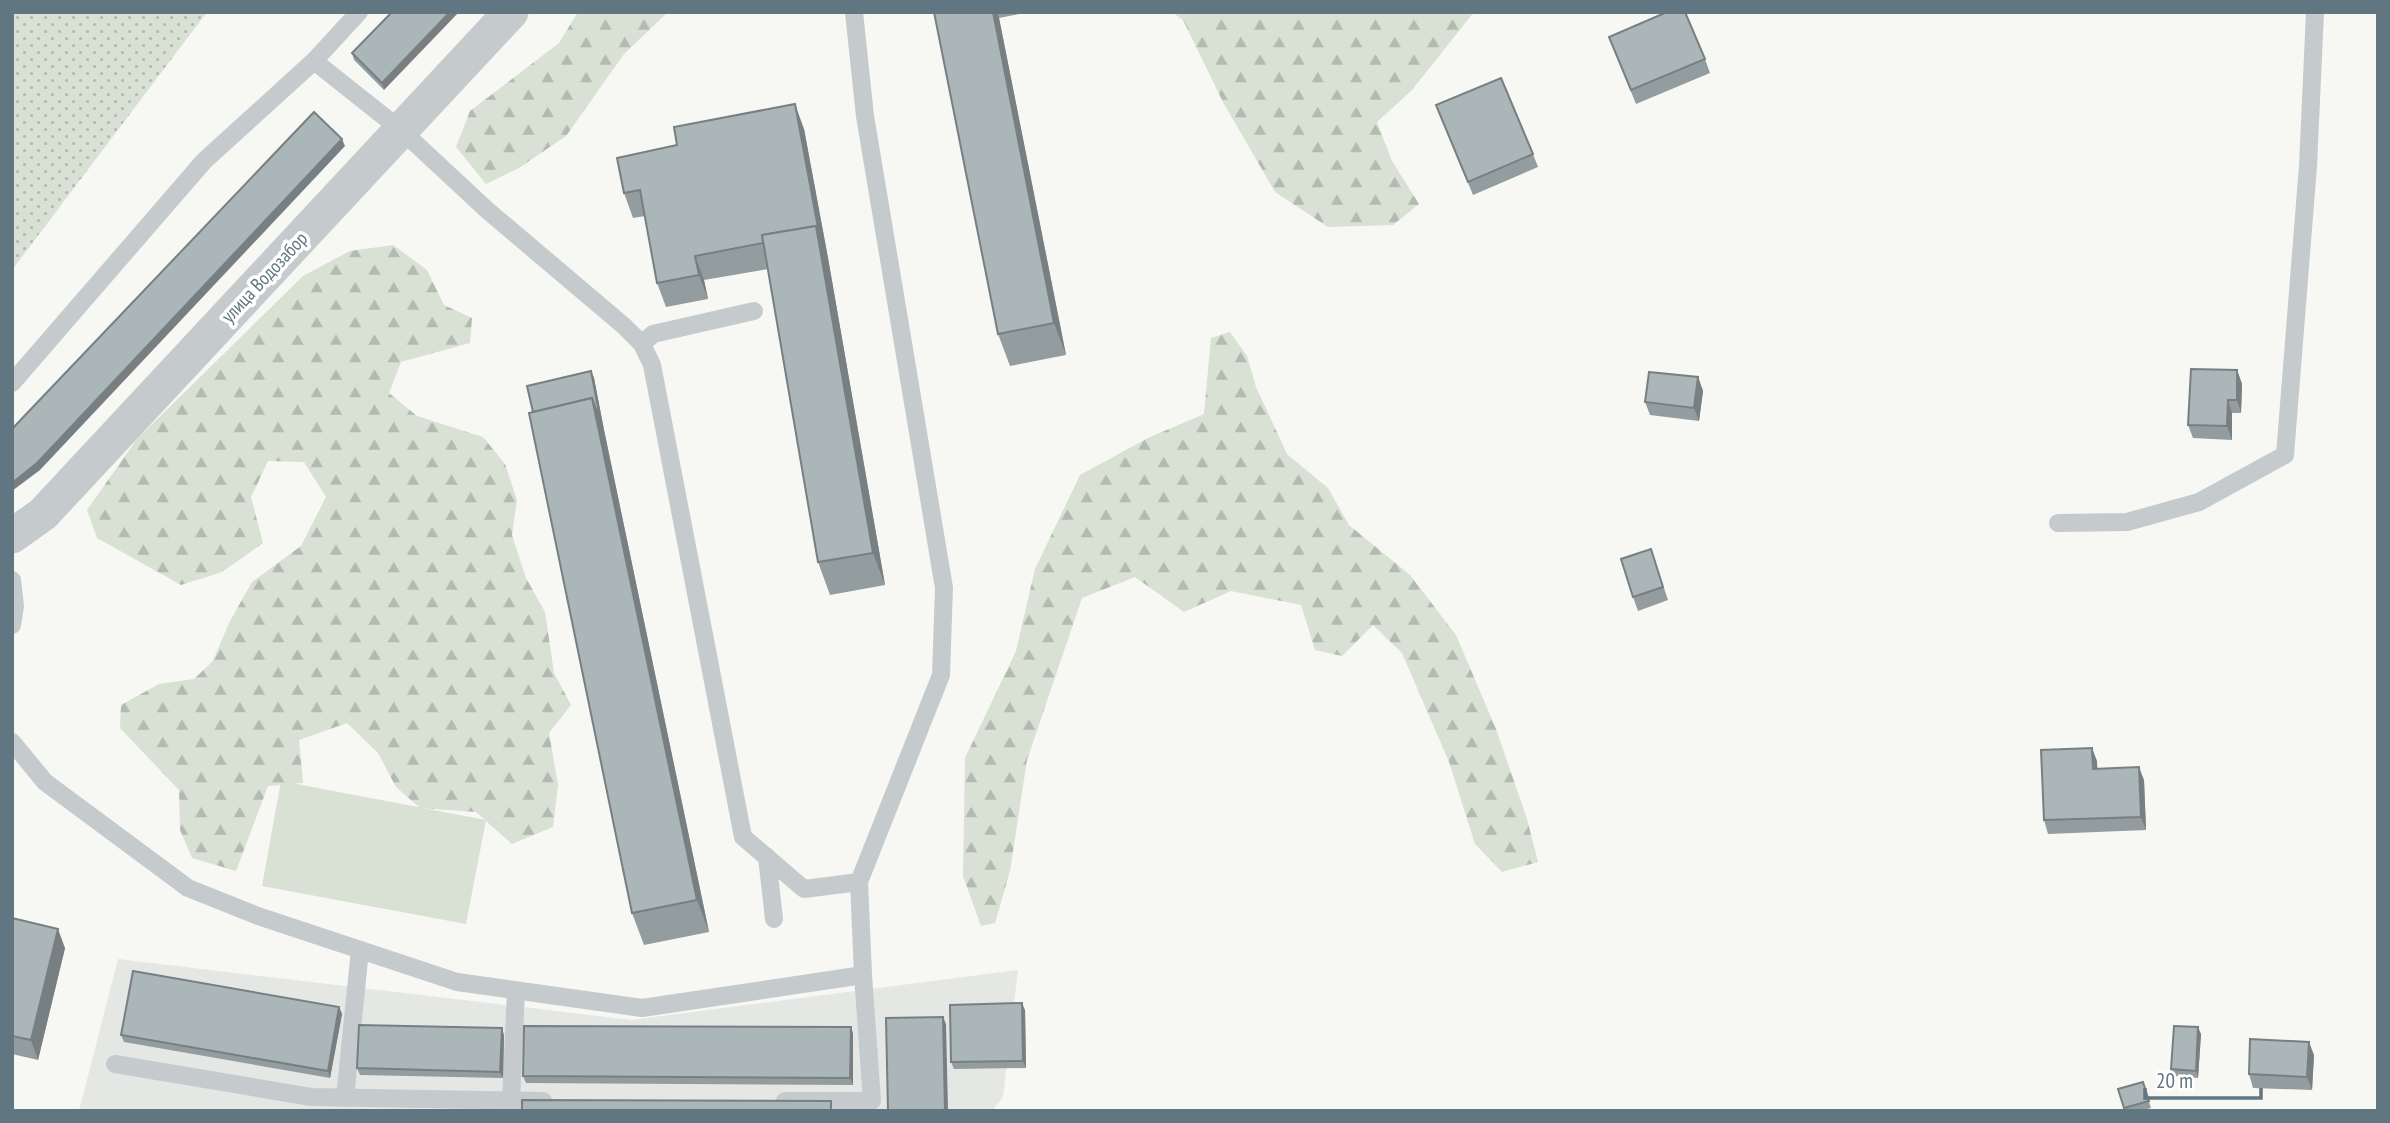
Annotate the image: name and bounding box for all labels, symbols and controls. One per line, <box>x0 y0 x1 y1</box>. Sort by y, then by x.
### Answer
street label: улица Водозабор <box>216 227 312 327</box>
scale bar <box>2145 1056 2260 1100</box>
text: 20 m <box>2156 1067 2193 1094</box>

